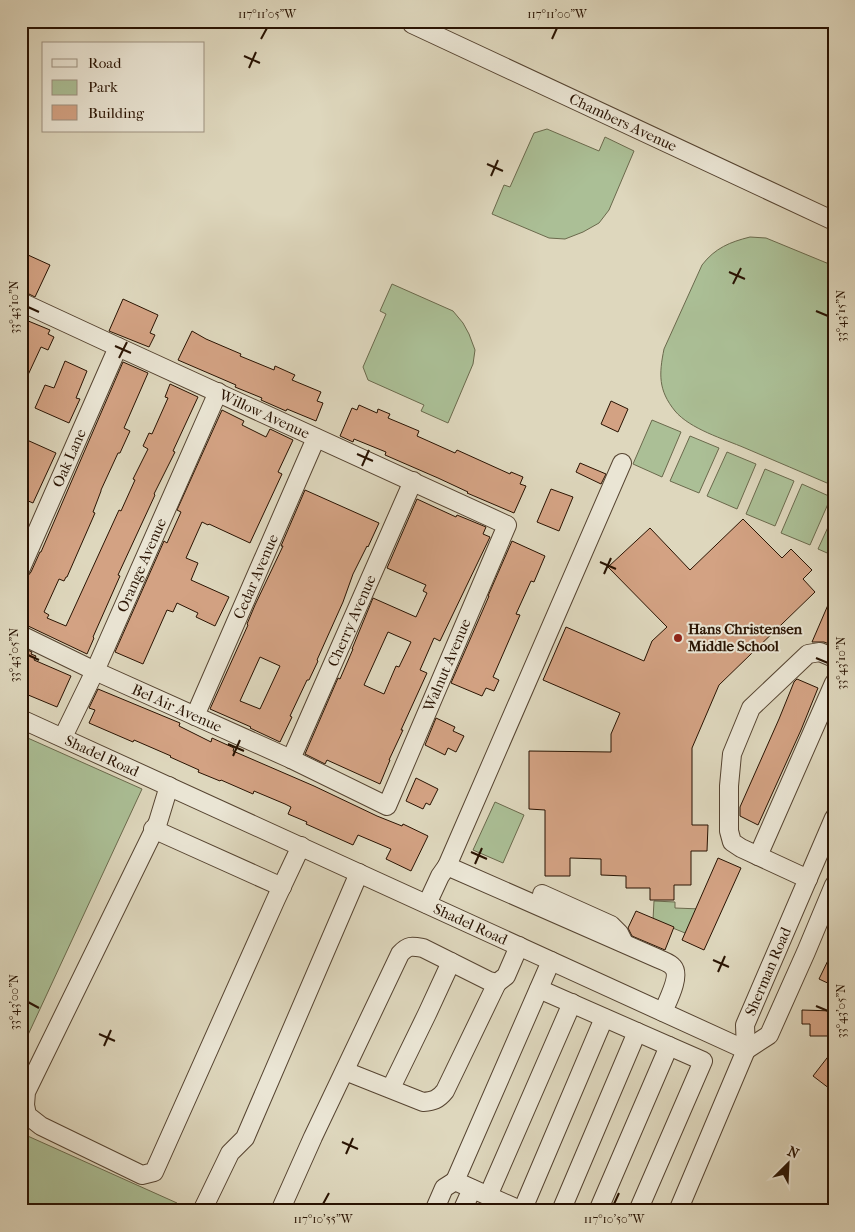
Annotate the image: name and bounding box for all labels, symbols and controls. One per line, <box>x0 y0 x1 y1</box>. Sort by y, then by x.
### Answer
text: 117°11'05"W <box>238 7 297 21</box>
text: 117°11'00"W <box>527 7 588 21</box>
legend <box>42 42 205 132</box>
text: Road <box>88 54 122 72</box>
text: Park <box>88 78 118 96</box>
street label: Chambers Avenue <box>566 90 680 156</box>
text: Building <box>88 104 145 122</box>
text: 33°43'10"N <box>7 280 21 334</box>
text: 33°43'15"N <box>834 290 848 342</box>
street label: Willow Avenue <box>216 385 313 443</box>
street label: Oak Lane <box>49 426 90 490</box>
street label: Orange Avenue <box>113 515 170 615</box>
street label: Cedar Avenue <box>229 531 282 622</box>
street label: Cherry Avenue <box>324 572 380 669</box>
street label: Walnut Avenue <box>419 616 475 715</box>
place label: Hans Christensen Middle School <box>687 620 803 655</box>
text: 33°43'05"N <box>7 628 21 682</box>
marker: Hans Christensen Middle School <box>672 632 684 644</box>
text: 33°43'10"N <box>834 636 848 690</box>
street label: Bel Air Avenue <box>129 680 225 736</box>
street label: Shadel Road <box>62 731 143 781</box>
street label: Shadel Road <box>431 899 511 949</box>
street label: Sherman Road <box>741 924 795 1019</box>
text: 33°43'00"N <box>7 974 21 1030</box>
text: 33°43'05"N <box>834 984 848 1038</box>
north arrow <box>762 1140 812 1190</box>
text: N <box>785 1143 802 1163</box>
text: 117°10'55"W <box>294 1212 354 1226</box>
text: 117°10'50"W <box>584 1212 645 1226</box>

